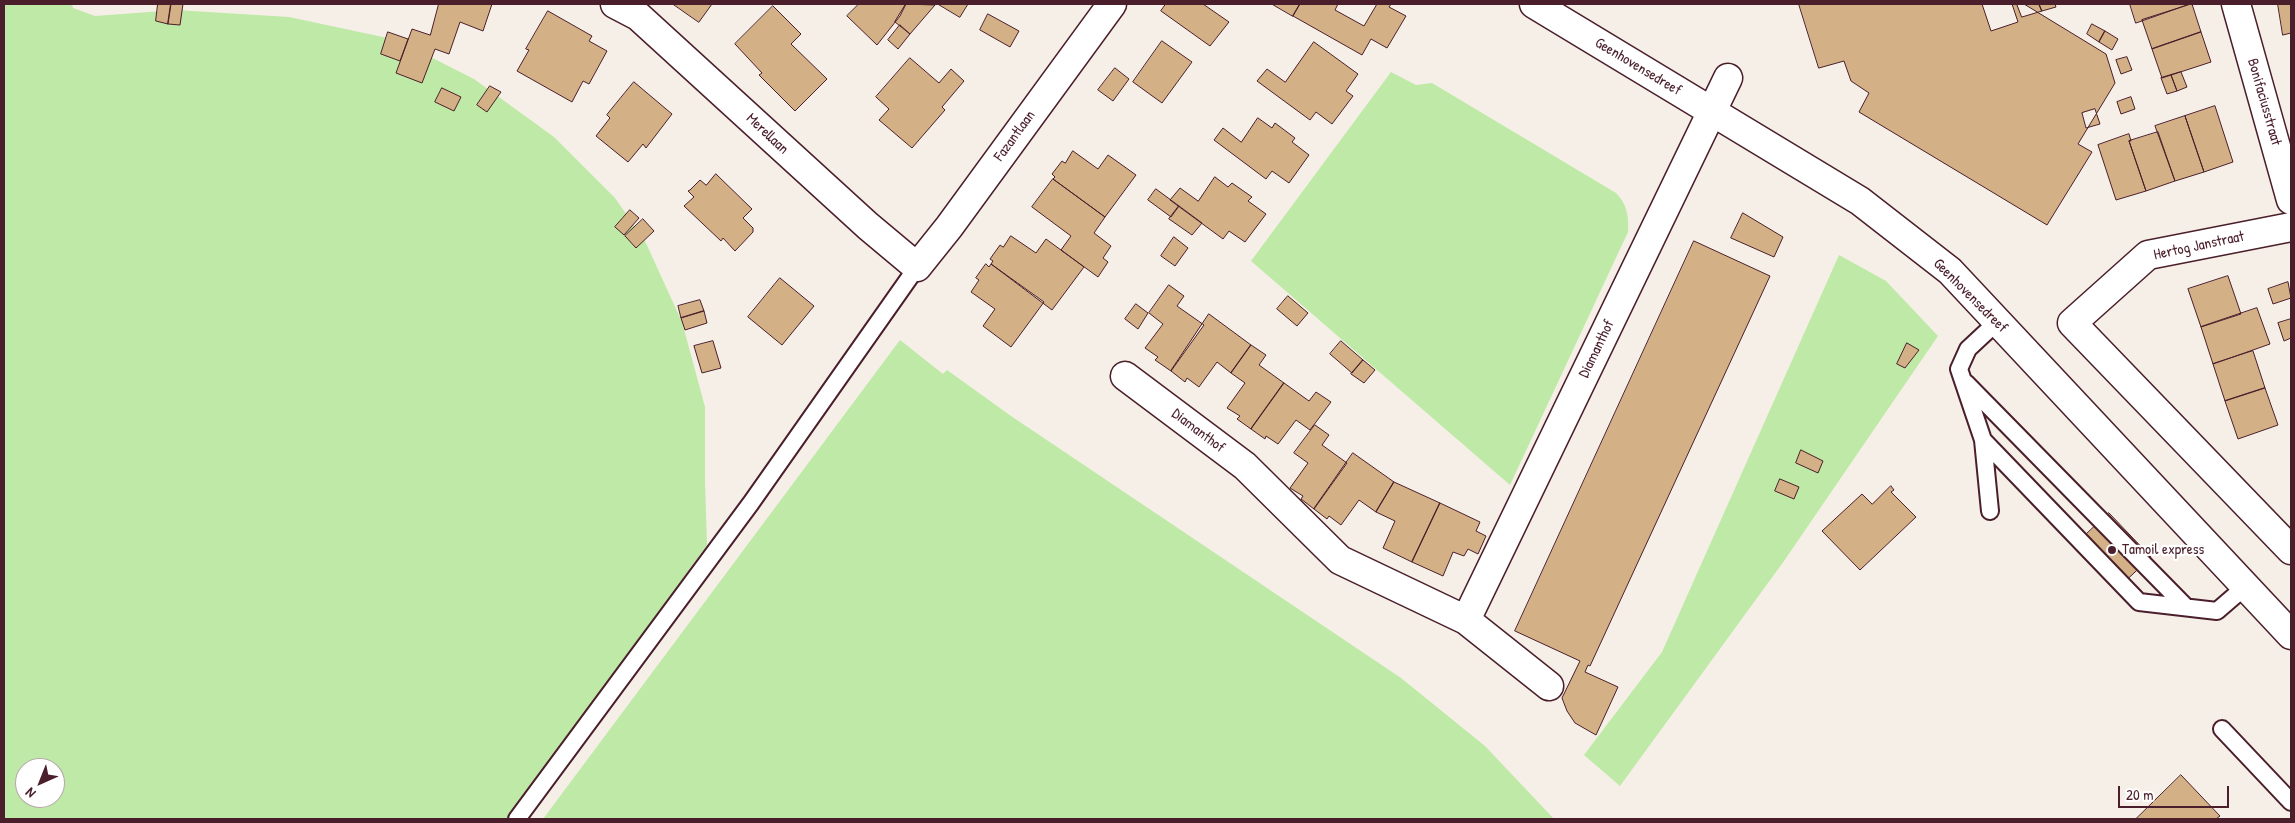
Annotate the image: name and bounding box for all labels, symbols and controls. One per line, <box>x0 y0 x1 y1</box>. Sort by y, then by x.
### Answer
street label: Geenhovensedreef <box>1591 34 1685 100</box>
street label: Bonifaciusstraat <box>2243 56 2285 148</box>
street label: Fazantlaan <box>991 107 1039 165</box>
street label: Merellaan <box>742 110 792 158</box>
street label: Hertog Janstraat <box>2152 228 2246 264</box>
street label: Geenhovensedreef <box>1929 255 2011 337</box>
street label: Diamanthof <box>1575 317 1619 381</box>
street label: Diamanthof <box>1168 405 1228 457</box>
place label: Tamoil express <box>2122 541 2204 559</box>
marker: Tamoil express <box>2106 544 2118 556</box>
north arrow <box>15 758 65 808</box>
scale bar <box>2120 776 2231 808</box>
text: N <box>21 784 39 803</box>
text: 20 m <box>2126 784 2153 805</box>

